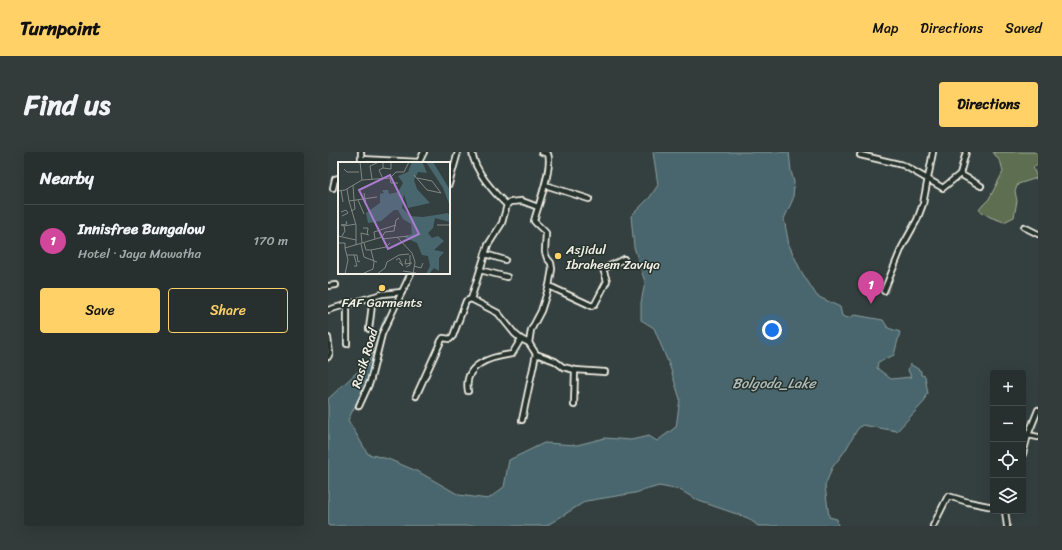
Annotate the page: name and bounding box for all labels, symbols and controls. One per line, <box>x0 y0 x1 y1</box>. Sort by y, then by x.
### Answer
text: Turnpoint <box>20 12 101 45</box>
text: Map <box>872 16 898 41</box>
text: Directions <box>920 16 983 41</box>
text: Saved <box>1005 16 1042 41</box>
text: Find us <box>24 80 111 129</box>
button: Directions <box>939 82 1038 127</box>
inset map <box>338 162 450 274</box>
text: Nearby <box>40 163 94 193</box>
text: Innisfree Bungalow <box>78 216 205 242</box>
text: 1 <box>50 229 56 252</box>
text: 170 m <box>253 229 288 252</box>
place label: Asjidul Ibraheem Zaviya <box>565 238 660 276</box>
text: Hotel · Jaya Mawatha <box>78 242 201 265</box>
marker: Asjidul Ibraheem Zaviya <box>553 251 563 261</box>
pin: 1 <box>858 271 884 304</box>
marker: FAF Garments <box>377 283 387 293</box>
button: Save <box>40 288 160 333</box>
button: Share <box>168 288 288 333</box>
place label: FAF Garments <box>342 291 422 314</box>
your location <box>762 320 782 340</box>
street label: Rasik Road <box>344 324 385 391</box>
map controls <box>990 370 1026 514</box>
button: + <box>990 370 1026 406</box>
water label: Bolgoda_Lake <box>732 371 818 396</box>
button: − <box>990 406 1026 442</box>
button: locate <box>990 442 1026 478</box>
button: layers <box>990 478 1026 514</box>

